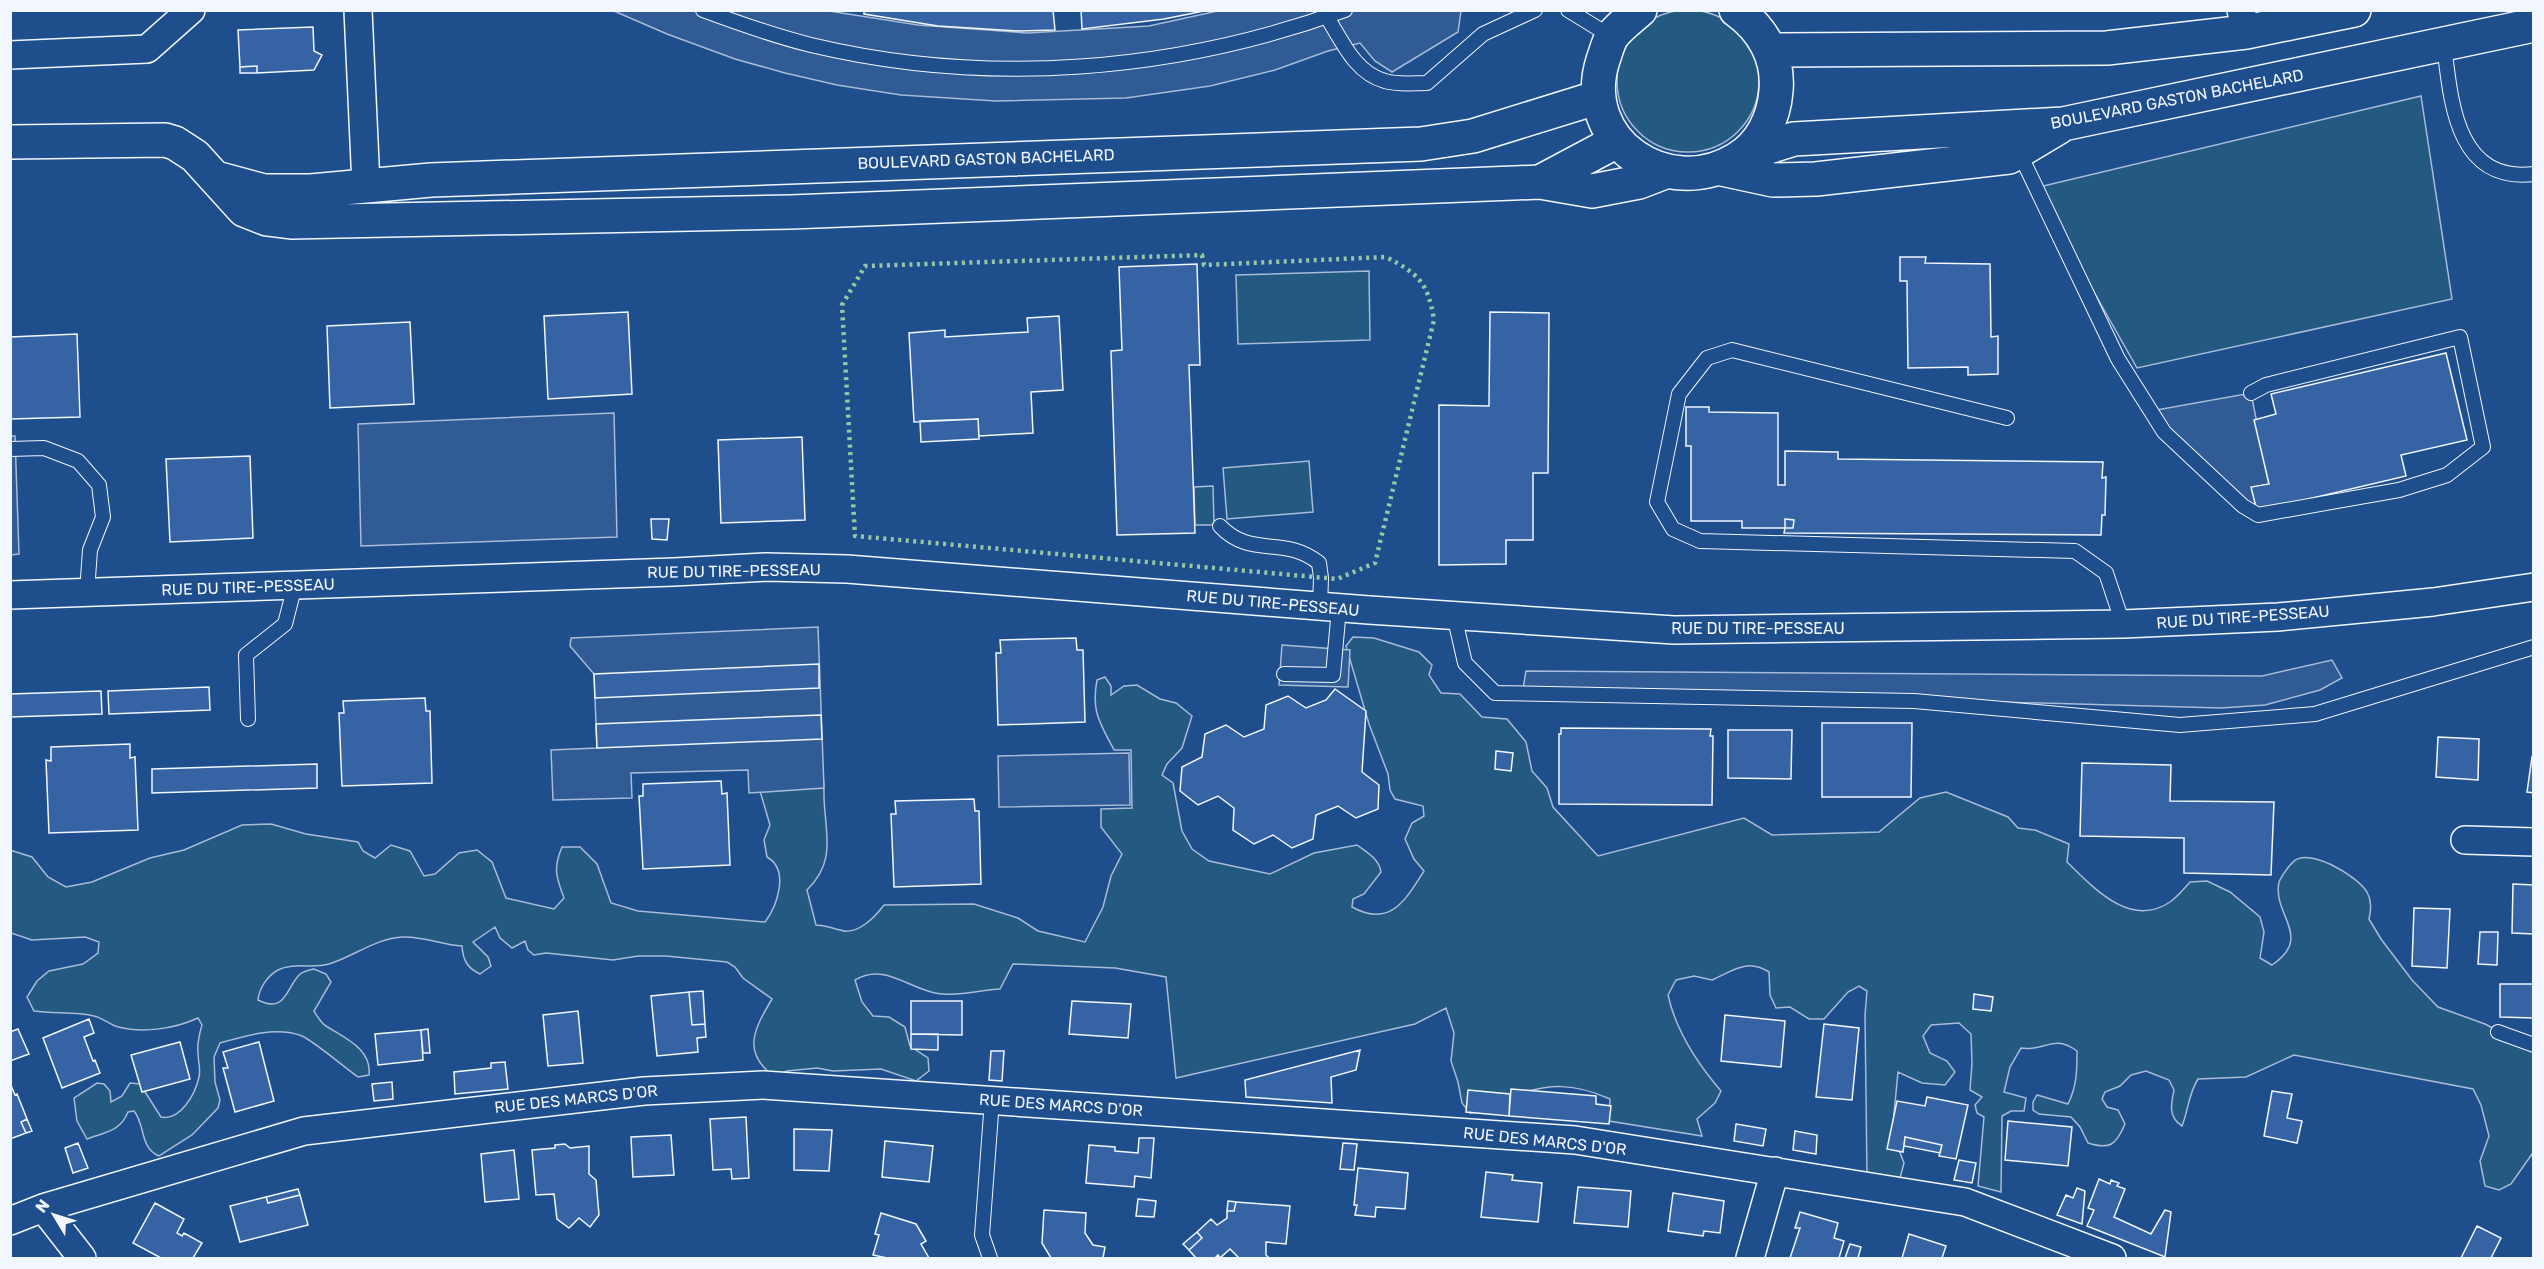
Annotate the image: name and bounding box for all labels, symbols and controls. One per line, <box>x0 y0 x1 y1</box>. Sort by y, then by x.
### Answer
street label: BOULEVARD GASTON BACHELARD <box>2049 65 2305 133</box>
street label: BOULEVARD GASTON BACHELARD <box>857 145 1115 173</box>
street label: RUE DU TIRE-PESSEAU <box>647 560 821 582</box>
street label: RUE DU TIRE-PESSEAU <box>161 574 335 600</box>
street label: RUE DU TIRE-PESSEAU <box>1186 586 1360 620</box>
street label: RUE DU TIRE-PESSEAU <box>2156 601 2330 633</box>
street label: RUE DU TIRE-PESSEAU <box>1671 619 1845 638</box>
street label: RUE DES MARCS D'OR <box>493 1081 659 1117</box>
street label: RUE DES MARCS D'OR <box>978 1090 1144 1120</box>
street label: RUE DES MARCS D'OR <box>1462 1123 1628 1159</box>
north arrow <box>24 1185 84 1245</box>
text: N <box>32 1196 54 1216</box>

